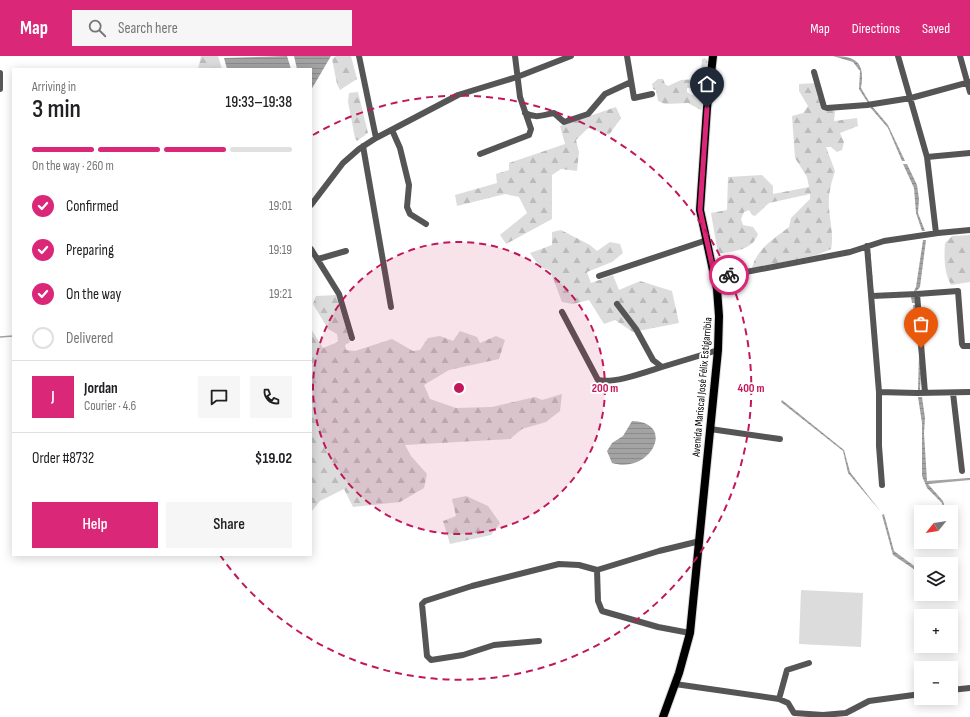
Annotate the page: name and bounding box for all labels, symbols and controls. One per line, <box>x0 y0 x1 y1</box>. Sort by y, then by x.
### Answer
search box <box>72 10 352 46</box>
text: Map <box>20 17 48 40</box>
icon: search <box>86 17 108 39</box>
text: Search here <box>118 19 178 38</box>
text: Map <box>810 20 830 37</box>
text: Directions <box>852 20 900 37</box>
text: Saved <box>922 20 950 37</box>
pin <box>690 67 724 108</box>
icon: home <box>696 73 718 95</box>
text: Arriving in <box>32 79 76 95</box>
text: 19:33–19:38 <box>226 93 292 112</box>
text: 3 min <box>32 94 81 125</box>
text: On the way · 260 m <box>32 158 114 174</box>
icon: check <box>32 195 54 217</box>
text: Confirmed <box>66 197 119 216</box>
text: 19:01 <box>269 198 292 214</box>
icon: check <box>32 239 54 261</box>
text: Preparing <box>66 241 114 260</box>
text: 19:19 <box>269 242 292 258</box>
courier <box>709 255 749 295</box>
icon: bike <box>718 264 740 286</box>
icon: check <box>32 283 54 305</box>
text: On the way <box>66 285 121 304</box>
text: 19:21 <box>269 286 292 302</box>
pin <box>904 307 938 348</box>
icon: bag <box>910 313 932 335</box>
street label: Avenida Mariscal José Félix Estigarribia <box>689 317 715 458</box>
text: Delivered <box>66 329 113 348</box>
button: chat <box>198 376 240 418</box>
button: phone <box>250 376 292 418</box>
text: Jordan <box>84 379 118 398</box>
centre of rings <box>452 381 466 395</box>
text: 200 m <box>592 381 618 396</box>
text: 400 m <box>738 381 764 396</box>
text: J <box>51 387 55 406</box>
text: Courier · 4.6 <box>84 398 136 414</box>
text: Order #8732 <box>32 449 94 468</box>
text: $19.02 <box>255 449 292 468</box>
button: Help <box>32 502 158 548</box>
button: Share <box>166 502 292 548</box>
north arrow <box>914 505 958 549</box>
map controls <box>914 505 958 705</box>
button: layers <box>914 557 958 601</box>
button: + <box>914 609 958 653</box>
button: − <box>914 661 958 705</box>

